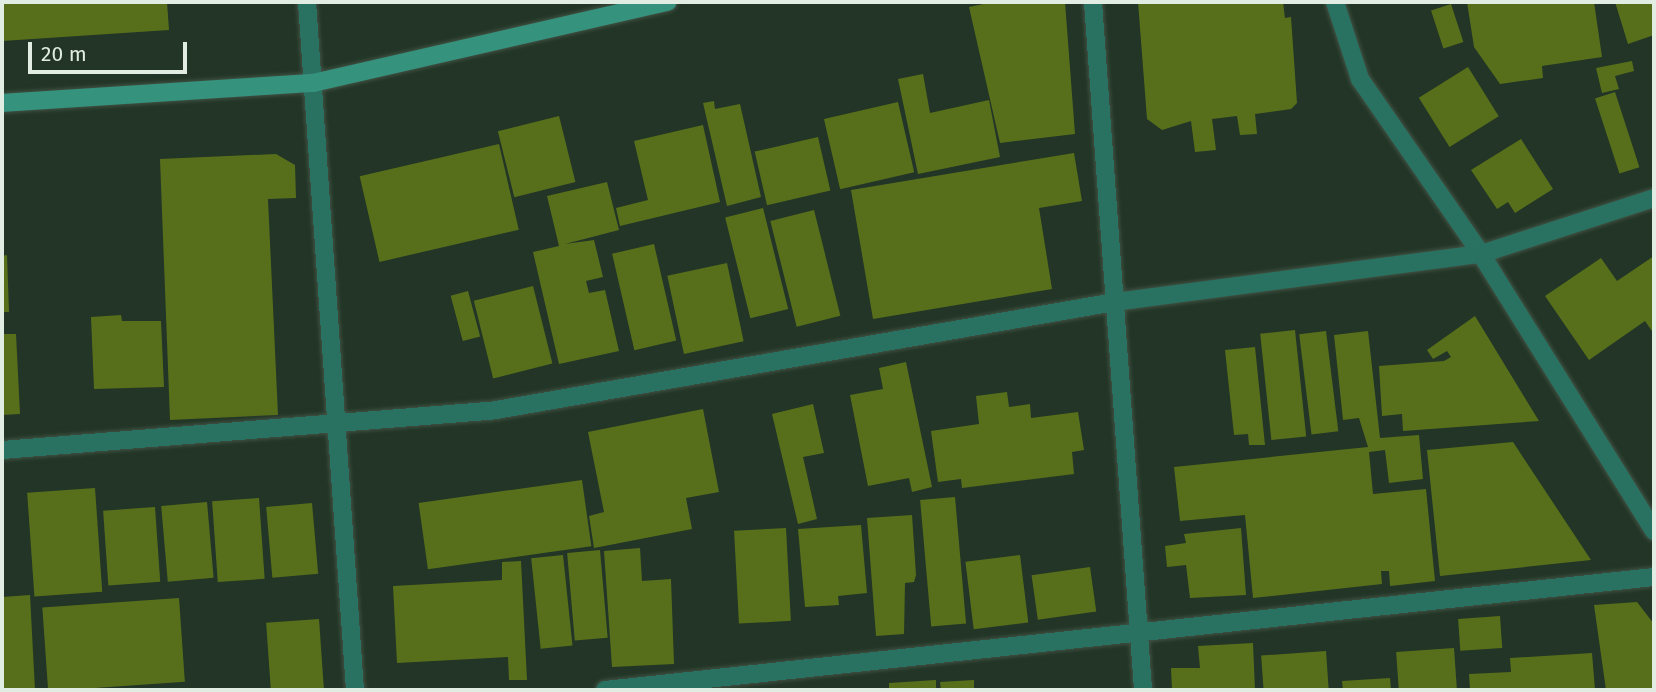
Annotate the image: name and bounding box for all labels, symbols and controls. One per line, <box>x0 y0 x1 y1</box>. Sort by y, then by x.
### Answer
scale bar <box>32 28 191 72</box>
text: 20 m <box>41 41 87 67</box>

